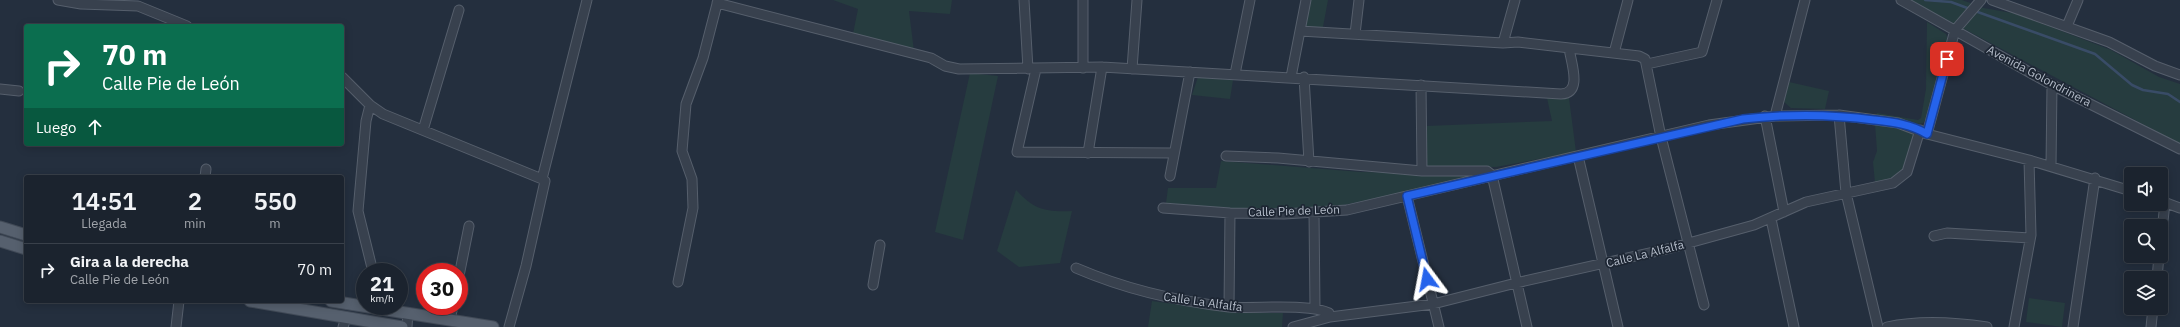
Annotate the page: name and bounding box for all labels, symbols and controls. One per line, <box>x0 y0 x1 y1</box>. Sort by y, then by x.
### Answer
text: 70 m <box>102 36 167 73</box>
icon: right <box>36 40 88 92</box>
pin <box>1930 42 1964 76</box>
street label: Avenida Golondrinera <box>1984 42 2095 110</box>
icon: arrive <box>1936 48 1958 70</box>
text: Calle Pie de León <box>102 72 240 95</box>
icon: ahead <box>84 116 106 138</box>
text: Luego <box>36 118 76 137</box>
map controls <box>2124 167 2168 315</box>
button: sound <box>2124 167 2168 211</box>
text: 14:51 <box>71 185 137 217</box>
text: 2 <box>188 185 202 217</box>
text: 550 <box>253 185 297 217</box>
street label: Calle Pie de León <box>1248 201 1340 220</box>
text: Llegada <box>81 215 127 232</box>
text: min <box>184 215 206 232</box>
text: m <box>269 215 281 232</box>
button: search <box>2124 219 2168 263</box>
street label: Calle La Alfalfa <box>1604 236 1686 270</box>
text: Gira a la derecha <box>70 252 189 271</box>
position arrow <box>1406 258 1448 300</box>
icon: right <box>36 259 58 281</box>
text: 70 m <box>297 260 332 279</box>
speed limit sign: 30 <box>416 263 468 315</box>
text: 21 <box>370 270 394 297</box>
text: Calle Pie de León <box>70 271 170 288</box>
button: layers <box>2124 271 2168 315</box>
street label: Calle La Alfalfa <box>1163 289 1244 315</box>
text: km/h <box>370 292 394 305</box>

